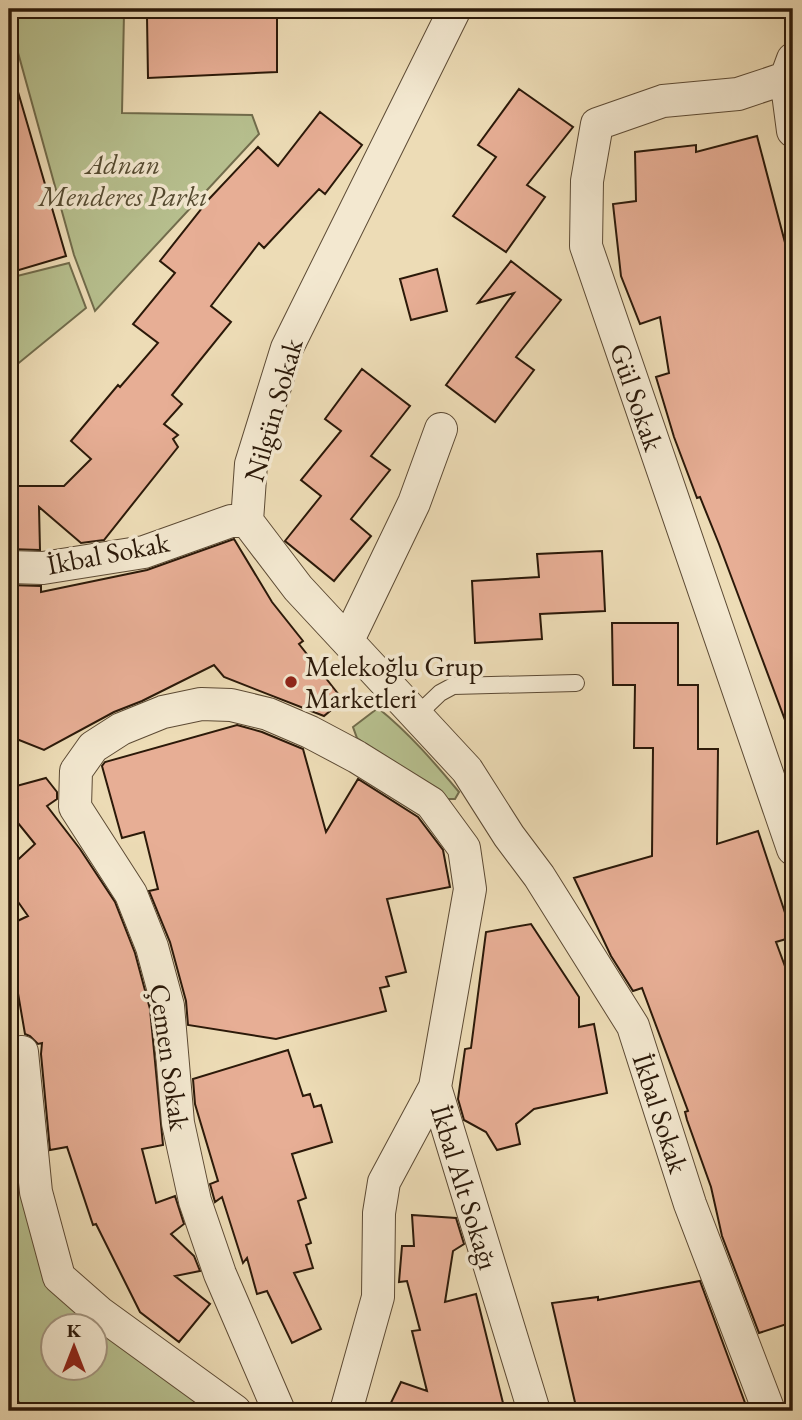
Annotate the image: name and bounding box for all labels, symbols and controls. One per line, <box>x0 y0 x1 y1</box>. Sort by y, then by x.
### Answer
park label: Adnan Menderes Parkı <box>37 146 207 214</box>
street label: Nilgün Sokak <box>235 334 311 486</box>
street label: Gül Sokak <box>602 338 672 456</box>
street label: İkbal Sokak <box>44 523 173 582</box>
place label: Melekoğlu Grup Marketleri <box>305 648 484 716</box>
marker: Melekoğlu Grup Marketleri <box>283 674 299 690</box>
street label: Çemen Sokak <box>142 981 198 1134</box>
street label: İkbal Sokak <box>625 1049 698 1178</box>
street label: İkbal Alt Sokağı <box>423 1100 507 1274</box>
north arrow <box>38 1312 108 1382</box>
text: K <box>67 1318 82 1343</box>

